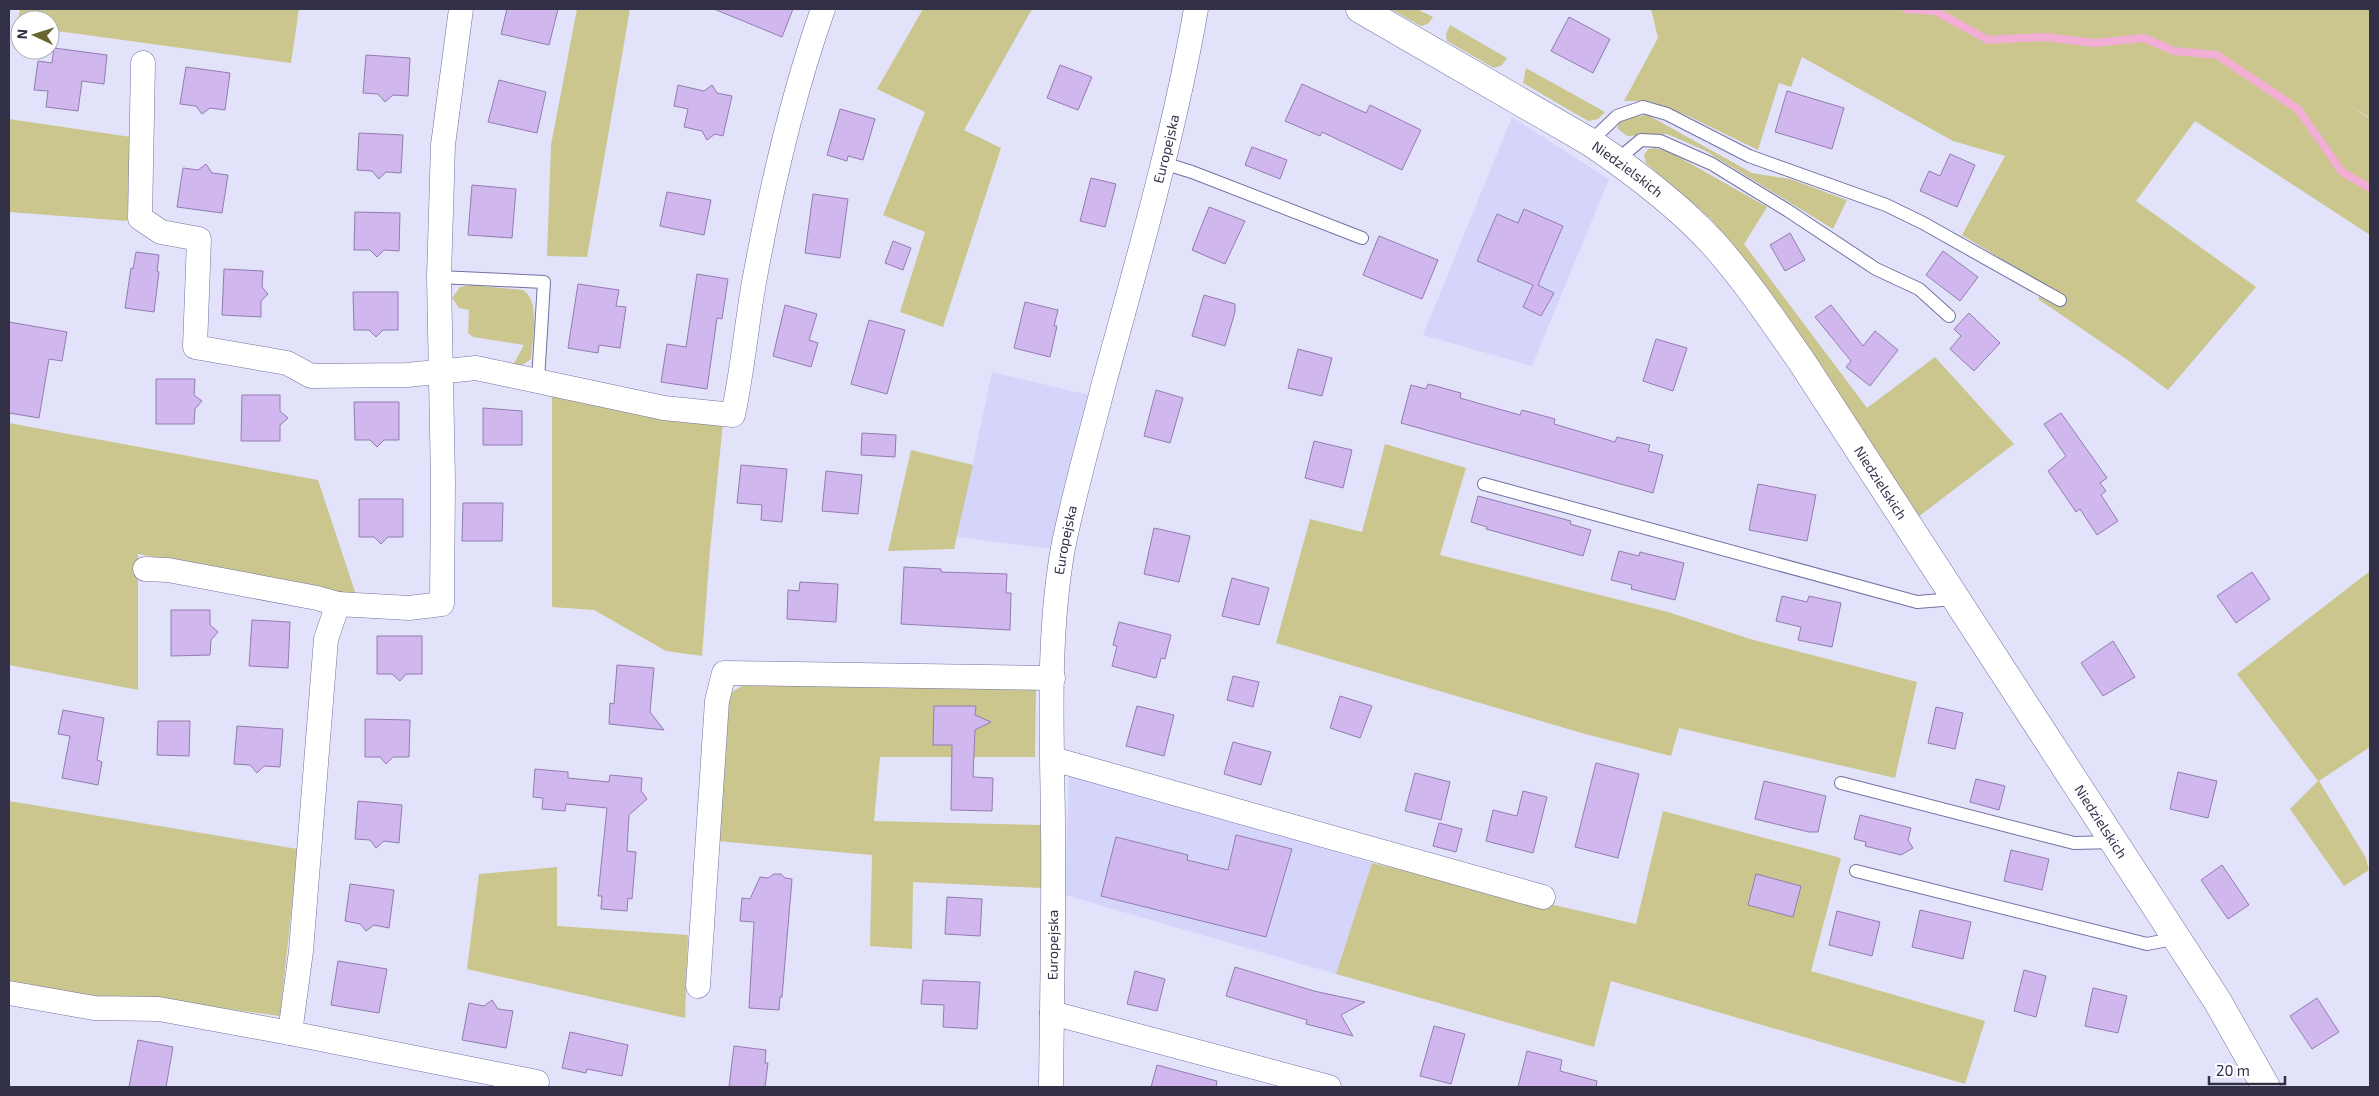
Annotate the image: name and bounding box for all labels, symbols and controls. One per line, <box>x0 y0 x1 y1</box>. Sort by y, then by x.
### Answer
north arrow <box>10 10 60 60</box>
text: N <box>13 28 30 40</box>
street label: Europejska <box>1149 113 1182 185</box>
street label: Niedzielskich <box>1589 137 1667 201</box>
street label: Niedzielskich <box>1851 443 1911 522</box>
street label: Europejska <box>1050 503 1080 576</box>
street label: Niedzielskich <box>2071 781 2131 861</box>
street label: Europejska <box>1043 910 1061 980</box>
scale bar <box>2209 1054 2285 1086</box>
text: 20 m <box>2216 1061 2250 1079</box>

